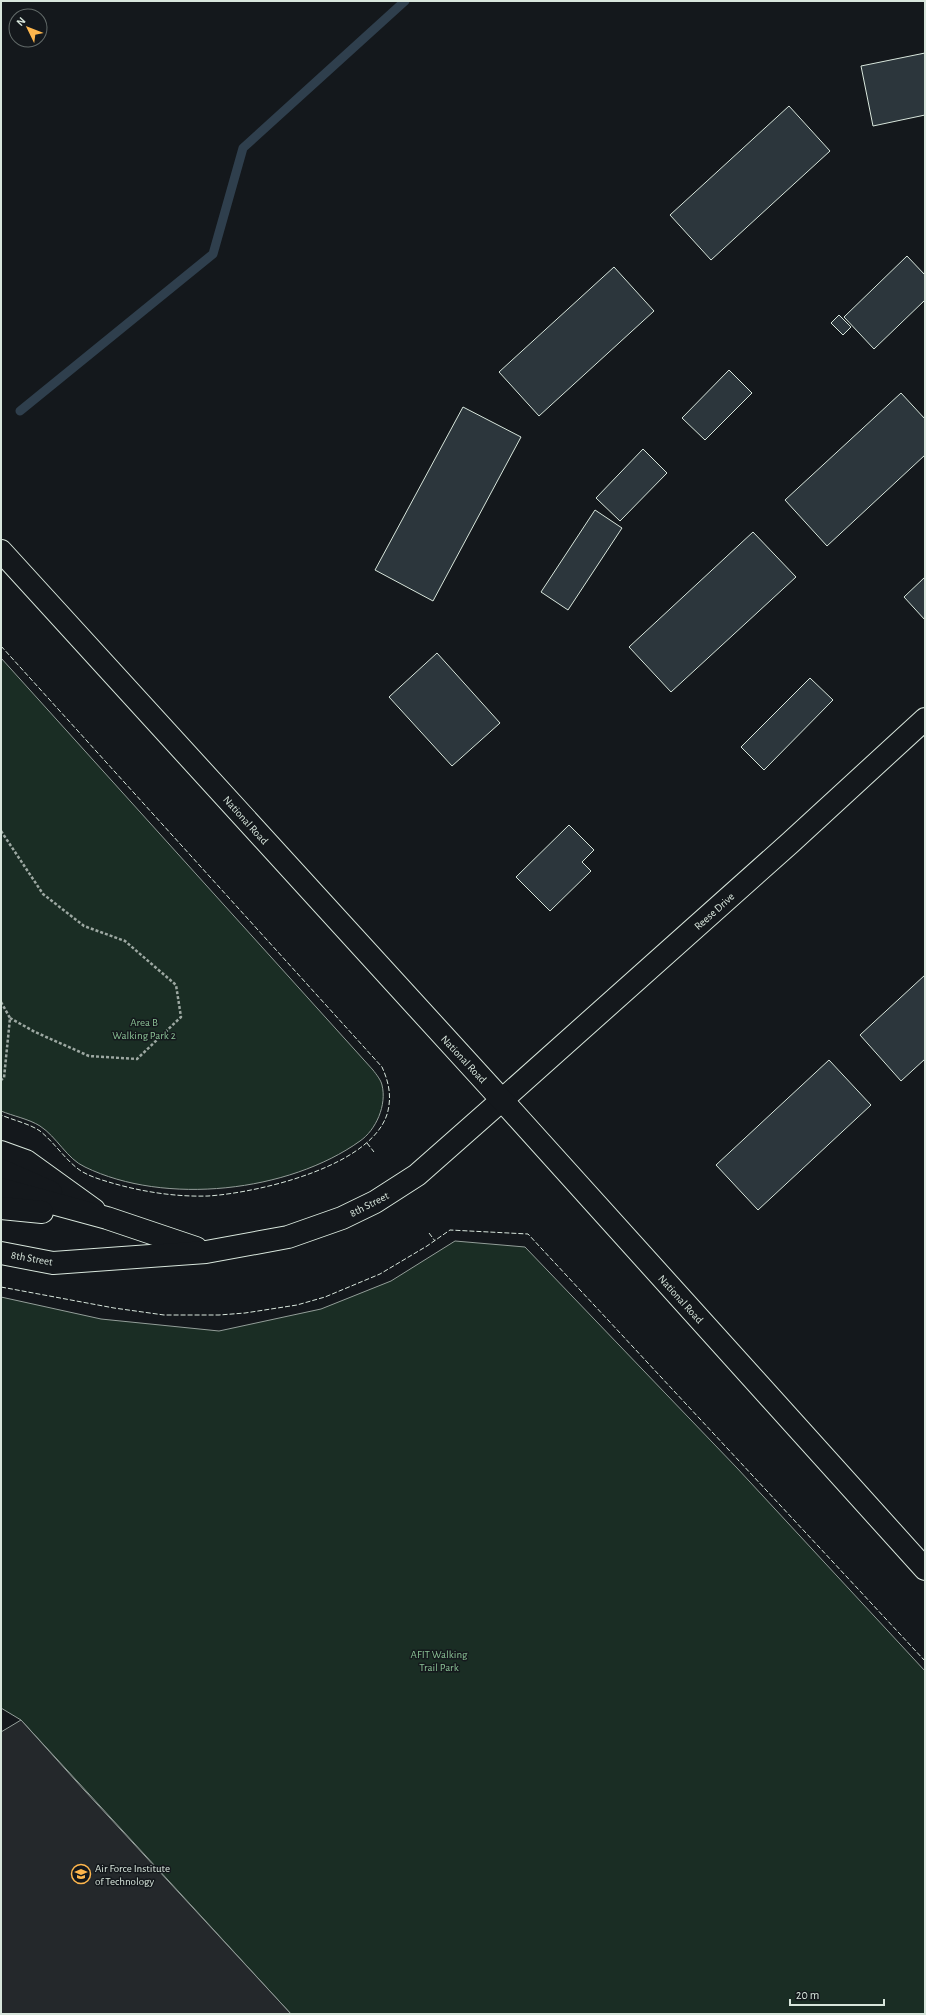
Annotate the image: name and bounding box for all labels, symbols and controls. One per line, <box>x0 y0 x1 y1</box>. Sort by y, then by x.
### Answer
north arrow <box>8 8 48 48</box>
text: N <box>14 15 28 28</box>
street label: National Road <box>221 794 270 847</box>
street label: Reese Drive <box>692 891 736 932</box>
park label: Area B Walking Park 2 <box>112 1017 176 1041</box>
street label: National Road <box>439 1033 489 1086</box>
street label: 8th Street <box>348 1190 391 1219</box>
street label: 8th Street <box>10 1249 54 1268</box>
street label: National Road <box>656 1273 705 1326</box>
park label: AFIT Walking Trail Park <box>411 1649 468 1673</box>
school or university icon: Air Force Institute of Technology <box>70 1863 92 1885</box>
place label: Air Force Institute of Technology <box>95 1863 170 1887</box>
scale bar <box>790 1981 884 2007</box>
text: 20 m <box>796 1989 819 2001</box>

